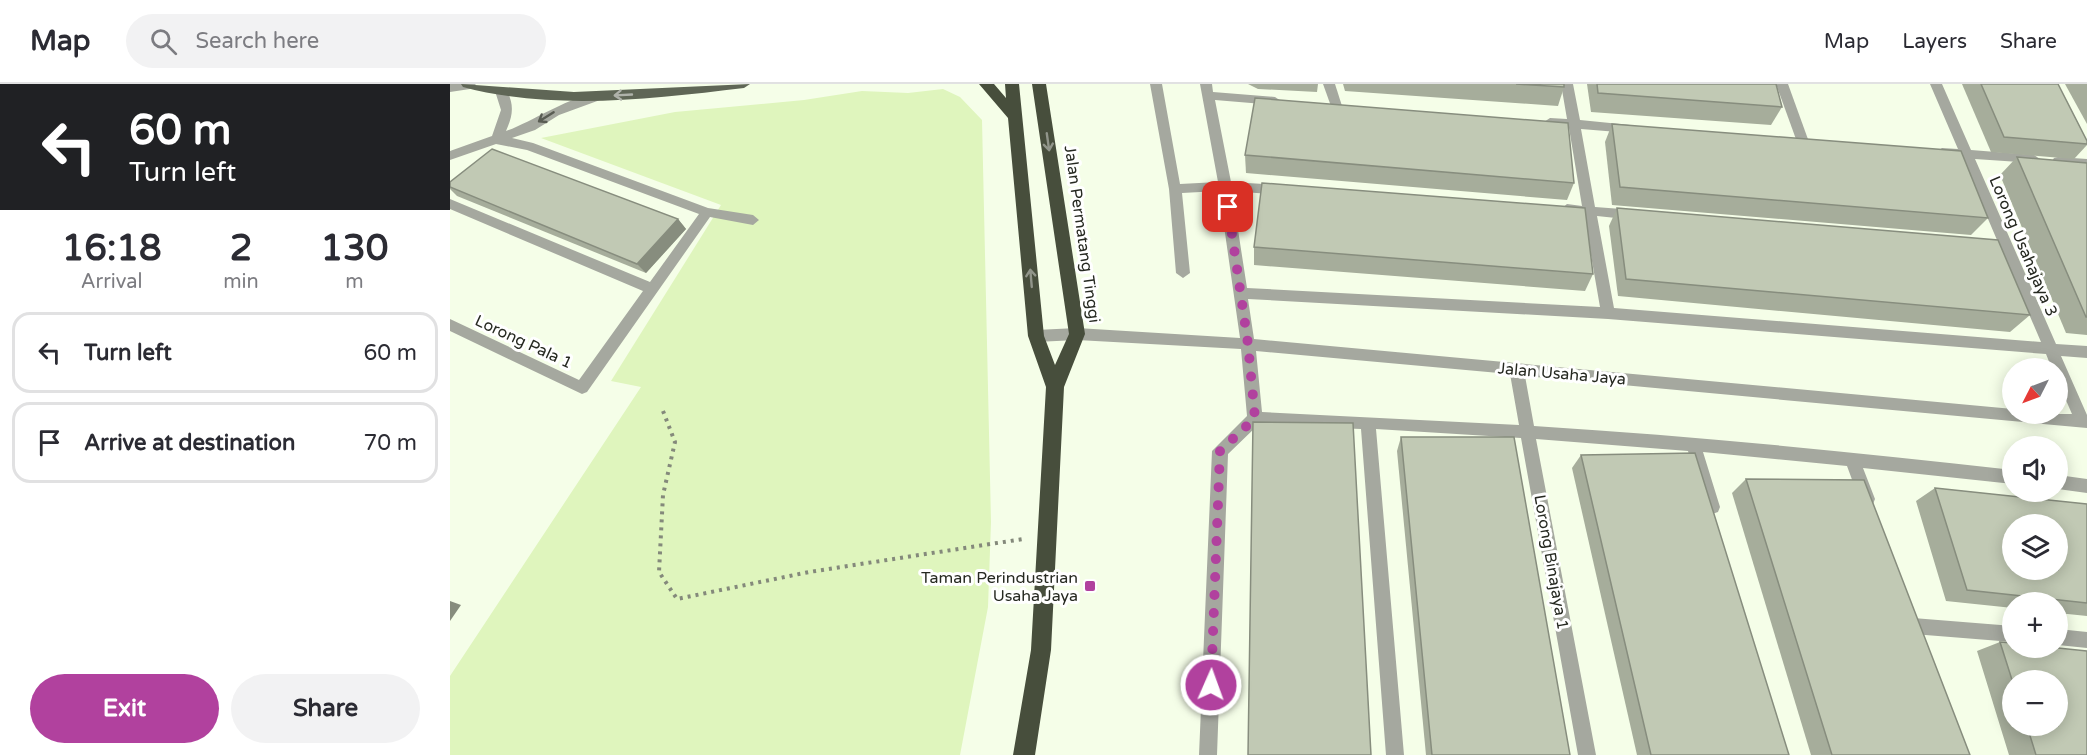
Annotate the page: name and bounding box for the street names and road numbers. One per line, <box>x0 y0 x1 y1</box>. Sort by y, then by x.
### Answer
street label: Jalan Permatang Tinggi <box>1060 144 1104 324</box>
street label: Lorong Usahajaya 3 <box>1984 173 2062 320</box>
street label: Lorong Pala 1 <box>472 311 575 373</box>
street label: Jalan Usaha Jaya <box>1497 358 1627 390</box>
street label: Lorong Binajaya 1 <box>1529 493 1573 631</box>

